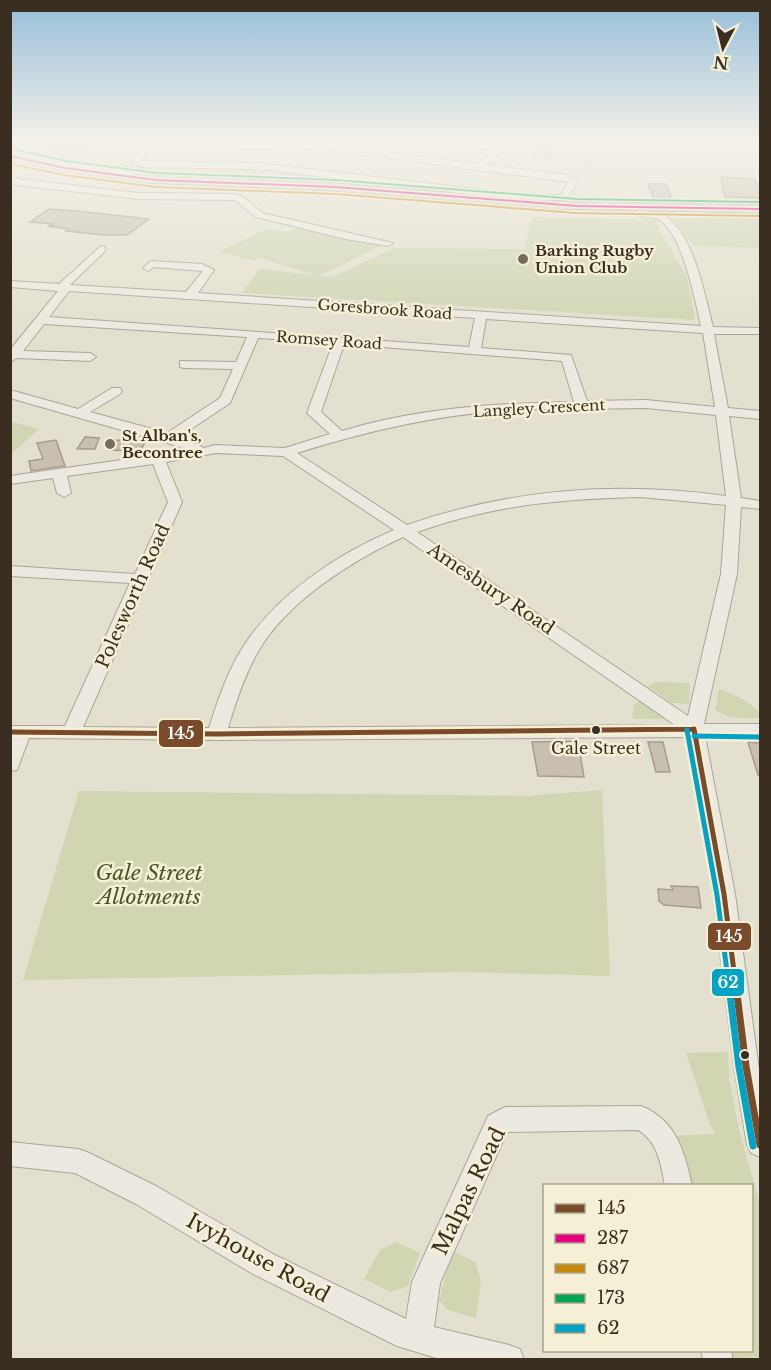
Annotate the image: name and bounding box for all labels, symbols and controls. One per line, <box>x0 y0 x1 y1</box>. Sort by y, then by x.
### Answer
north arrow <box>693 18 753 78</box>
text: N <box>712 52 730 74</box>
place label: Barking Rugby Union Club <box>535 241 654 277</box>
marker: Barking Rugby Union Club <box>516 252 530 266</box>
street label: Goresbrook Road <box>317 295 453 323</box>
street label: Romsey Road <box>275 327 383 353</box>
street label: Langley Crescent <box>472 395 606 421</box>
place label: St Alban's, Becontree <box>122 426 203 462</box>
marker: St Alban's, Becontree <box>103 437 117 451</box>
street label: Polesworth Road <box>91 521 175 671</box>
street label: Amesbury Road <box>423 538 559 640</box>
line badge: 145 <box>158 719 204 748</box>
text: 145 <box>167 723 195 743</box>
marker: Gale Street <box>590 724 602 736</box>
place label: Gale Street <box>551 738 641 758</box>
park label: Gale Street Allotments <box>94 860 203 910</box>
line badge: 145 <box>707 922 752 951</box>
text: 145 <box>715 926 743 946</box>
line badge: 62 <box>711 968 745 997</box>
text: 62 <box>717 972 739 992</box>
unlabelled marker <box>739 1049 751 1061</box>
street label: Malpas Road <box>427 1123 511 1259</box>
legend <box>543 1184 753 1352</box>
text: 145 <box>597 1197 626 1219</box>
street label: Ivyhouse Road <box>182 1208 334 1308</box>
text: 287 <box>597 1227 629 1249</box>
text: 687 <box>597 1257 629 1279</box>
text: 173 <box>597 1287 625 1309</box>
text: 62 <box>597 1317 620 1339</box>

